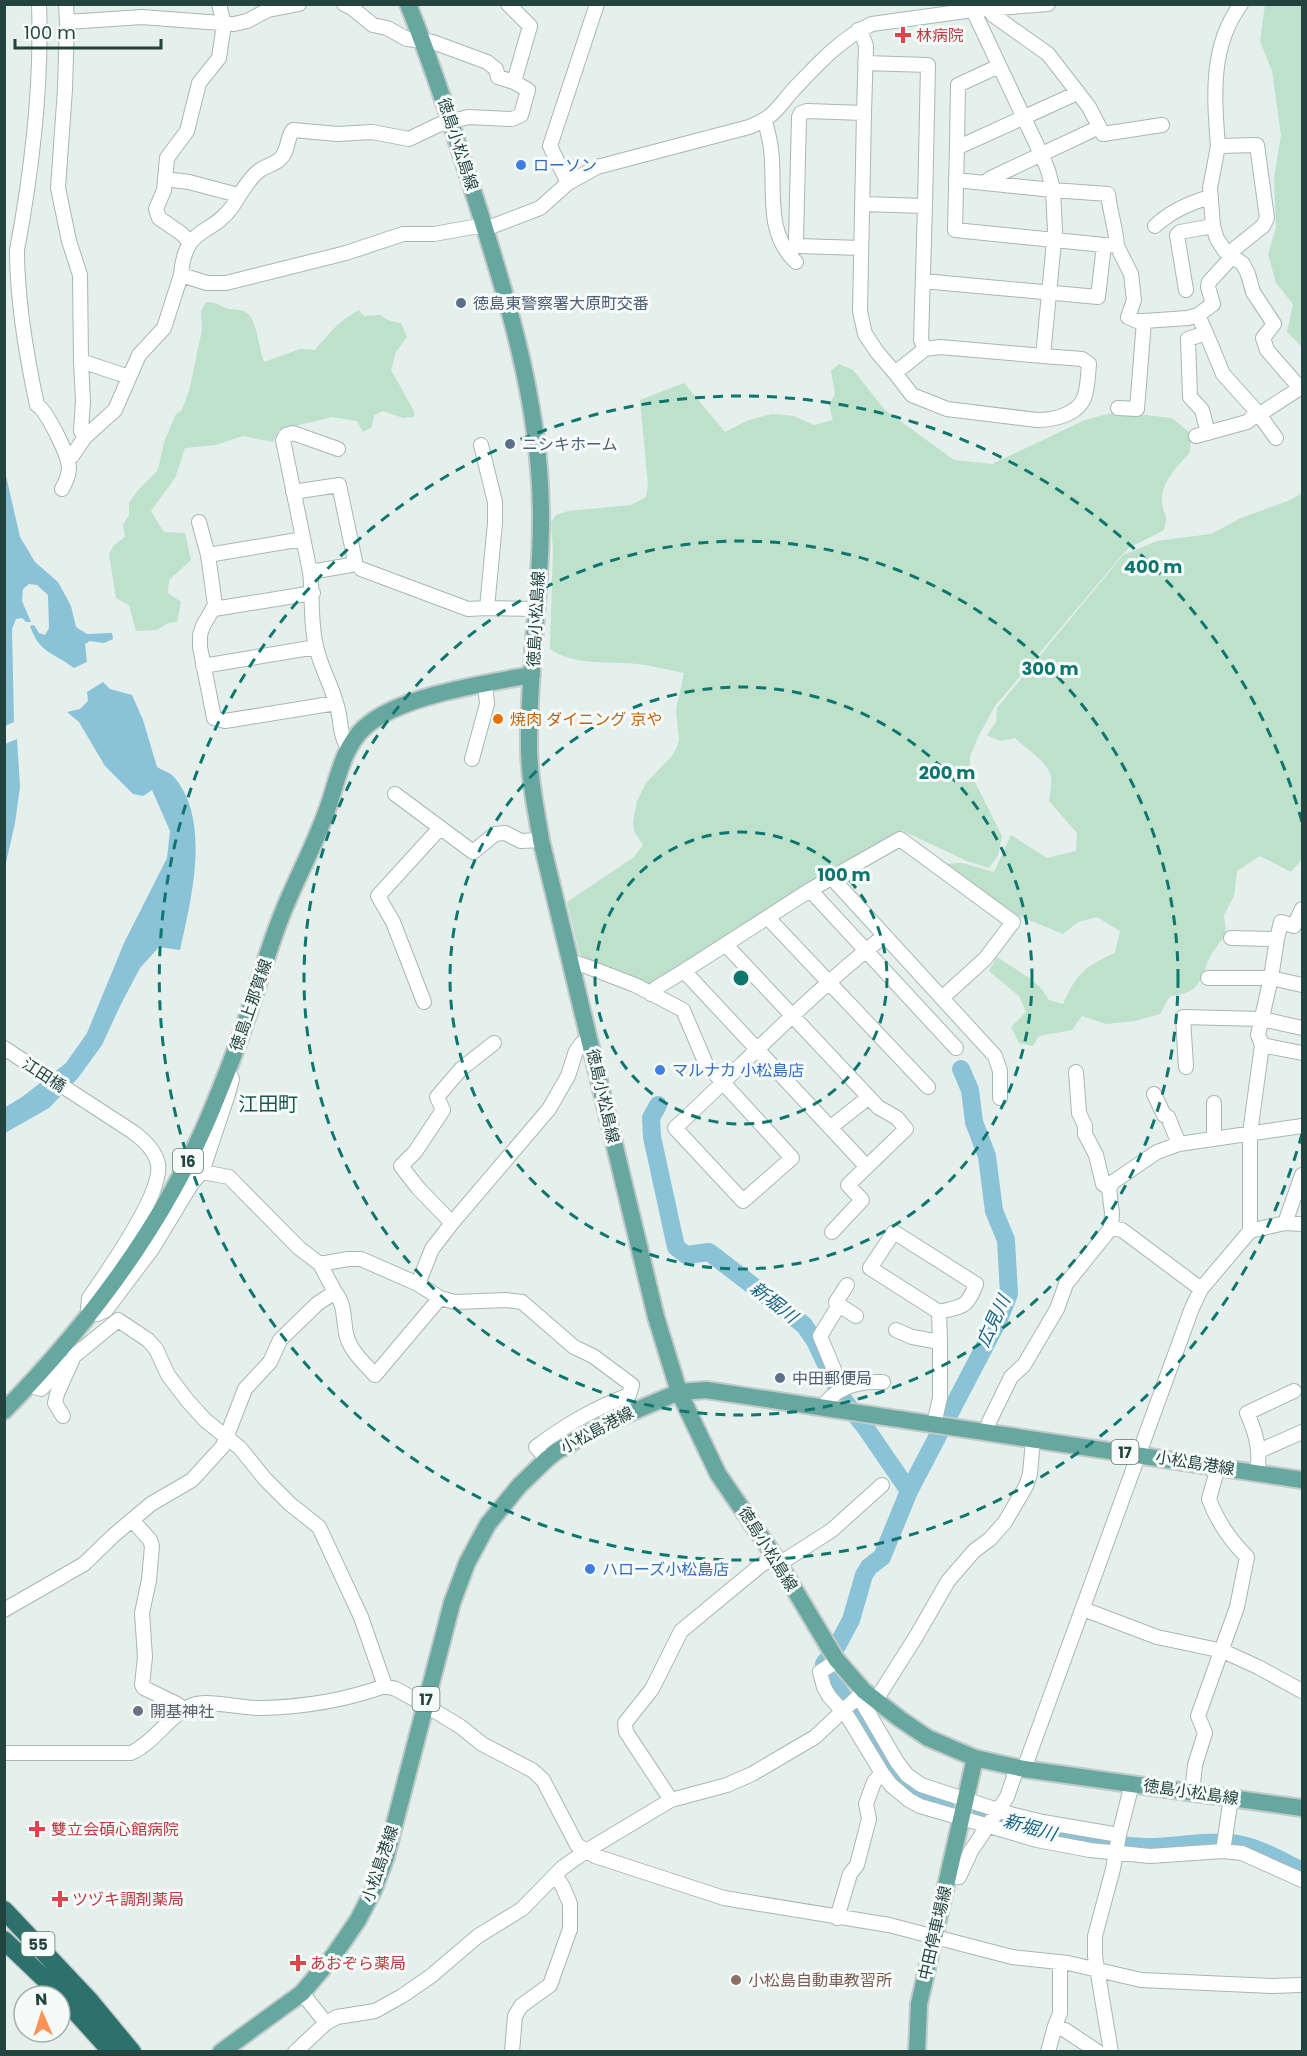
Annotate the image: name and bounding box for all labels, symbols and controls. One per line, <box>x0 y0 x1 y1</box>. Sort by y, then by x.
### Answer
scale bar <box>15 12 160 50</box>
text: 100 m <box>24 20 76 45</box>
place label: 林病院 <box>916 24 964 47</box>
marker: 林病院 <box>894 26 912 44</box>
street label: 徳島小松島線 <box>432 95 484 193</box>
place label: ローソン <box>533 154 597 177</box>
marker: ローソン <box>514 158 528 172</box>
place label: 徳島東警察署大原町交番 <box>473 292 649 315</box>
marker: 徳島東警察署大原町交番 <box>454 296 468 310</box>
place label: ニシキホーム <box>522 433 618 456</box>
marker: ニシキホーム <box>503 437 517 451</box>
text: 400 m <box>1124 554 1182 579</box>
street label: 徳島小松島線 <box>522 570 550 668</box>
text: 300 m <box>1021 656 1079 681</box>
place label: 焼肉 ダイニング 京や <box>510 708 663 731</box>
marker: 焼肉 ダイニング 京や <box>491 712 505 726</box>
text: 200 m <box>919 760 975 785</box>
text: 100 m <box>817 862 871 887</box>
street label: 徳島上那賀線 <box>224 956 278 1054</box>
centre of rings <box>731 968 751 988</box>
street label: 徳島小松島線 <box>581 1047 625 1145</box>
street label: 江田橋 <box>18 1052 70 1098</box>
place label: マルナカ 小松島店 <box>672 1059 804 1082</box>
marker: マルナカ 小松島店 <box>653 1063 667 1077</box>
district label: 江田町 <box>238 1090 298 1118</box>
road number: 16 <box>173 1149 203 1173</box>
water label: 新堀川 <box>745 1276 805 1330</box>
water label: 広見川 <box>970 1289 1017 1351</box>
place label: 中田郵便局 <box>792 1367 872 1390</box>
marker: 中田郵便局 <box>773 1371 787 1385</box>
street label: 小松島港線 <box>556 1401 638 1459</box>
road number: 17 <box>1112 1440 1138 1464</box>
street label: 小松島港線 <box>1154 1445 1236 1481</box>
street label: 徳島小松島線 <box>733 1502 803 1596</box>
place label: ハローズ小松島店 <box>602 1558 729 1581</box>
marker: ハローズ小松島店 <box>583 1562 597 1576</box>
road number: 17 <box>412 1687 440 1711</box>
place label: 開基神社 <box>150 1700 214 1723</box>
marker: 開基神社 <box>131 1704 145 1718</box>
street label: 徳島小松島線 <box>1142 1774 1240 1810</box>
water label: 新堀川 <box>1001 1808 1061 1847</box>
place label: 雙立会碩心館病院 <box>51 1818 179 1841</box>
marker: 雙立会碩心館病院 <box>28 1820 46 1838</box>
street label: 小松島港線 <box>356 1822 404 1906</box>
street label: 中田停車場線 <box>913 1884 957 1982</box>
place label: ツヅキ調剤薬局 <box>72 1888 184 1911</box>
marker: ツヅキ調剤薬局 <box>53 1892 67 1906</box>
road number: 55 <box>22 1932 54 1956</box>
place label: あおぞら薬局 <box>310 1952 406 1975</box>
marker: あおぞら薬局 <box>291 1956 305 1970</box>
place label: 小松島自動車教習所 <box>748 1969 892 1992</box>
marker: 小松島自動車教習所 <box>729 1973 743 1987</box>
north arrow <box>12 1984 72 2044</box>
text: N <box>35 1988 48 2011</box>

